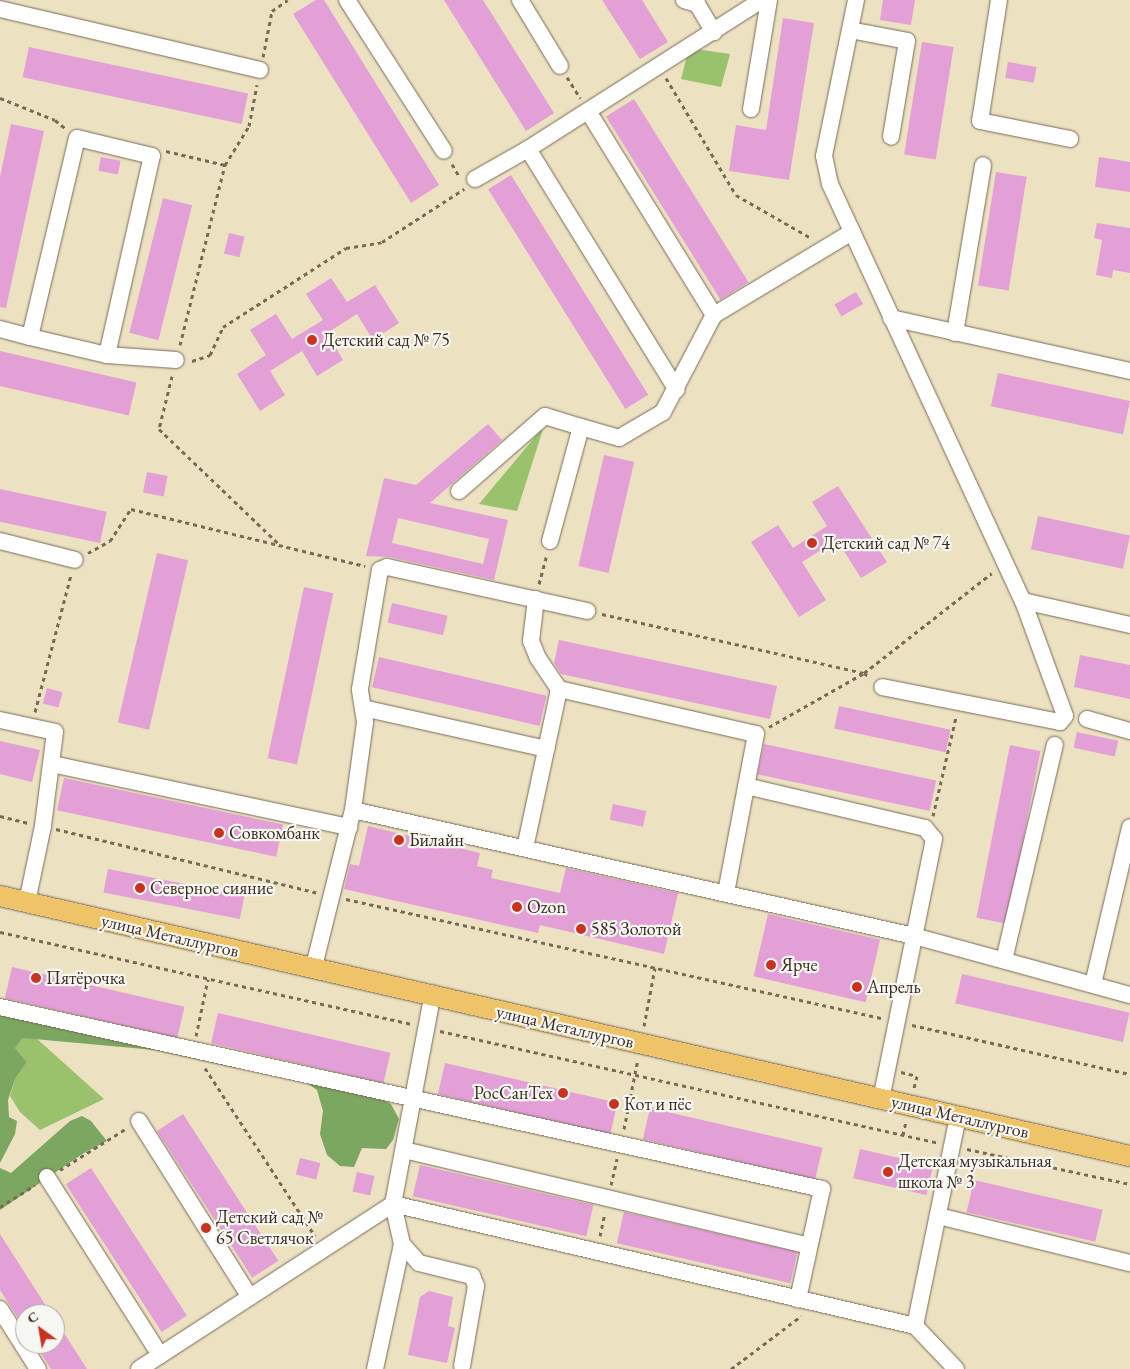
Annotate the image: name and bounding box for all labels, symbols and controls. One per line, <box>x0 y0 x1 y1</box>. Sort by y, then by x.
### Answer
place label: Детский сад № 75 <box>322 329 450 351</box>
marker: Детский сад № 75 <box>306 334 318 346</box>
place label: Детский сад № 74 <box>822 532 950 554</box>
marker: Детский сад № 74 <box>806 537 818 549</box>
place label: Совкомбанк <box>229 822 320 844</box>
marker: Совкомбанк <box>213 827 225 839</box>
place label: Билайн <box>409 829 464 851</box>
marker: Билайн <box>393 834 405 846</box>
place label: Северное сияние <box>150 877 273 899</box>
marker: Северное сияние <box>134 882 146 894</box>
place label: Ozon <box>527 896 566 918</box>
marker: Ozon <box>511 901 523 913</box>
street label: улица Металлургов <box>99 910 241 962</box>
place label: 585 Золотой <box>591 918 682 940</box>
marker: 585 Золотой <box>575 923 587 935</box>
place label: Ярче <box>781 954 818 976</box>
marker: Ярче <box>765 959 777 971</box>
place label: Пятёрочка <box>46 967 125 989</box>
marker: Пятёрочка <box>30 972 42 984</box>
place label: Апрель <box>867 976 921 998</box>
marker: Апрель <box>851 981 863 993</box>
street label: улица Металлургов <box>494 1001 636 1053</box>
place label: РосСанТех <box>474 1082 553 1104</box>
marker: РосСанТех <box>557 1087 569 1099</box>
street label: улица Металлургов <box>889 1091 1031 1143</box>
place label: Кот и пёс <box>624 1093 692 1115</box>
marker: Кот и пёс <box>608 1098 620 1110</box>
place label: Детская музыкальная школа № 3 <box>898 1151 1052 1194</box>
marker: Детская музыкальная школа № 3 <box>882 1166 894 1178</box>
place label: Детский сад № 65 Светлячок <box>216 1207 323 1250</box>
marker: Детский сад № 65 Светлячок <box>200 1222 212 1234</box>
north arrow <box>15 1304 65 1354</box>
text: С <box>24 1307 42 1327</box>

